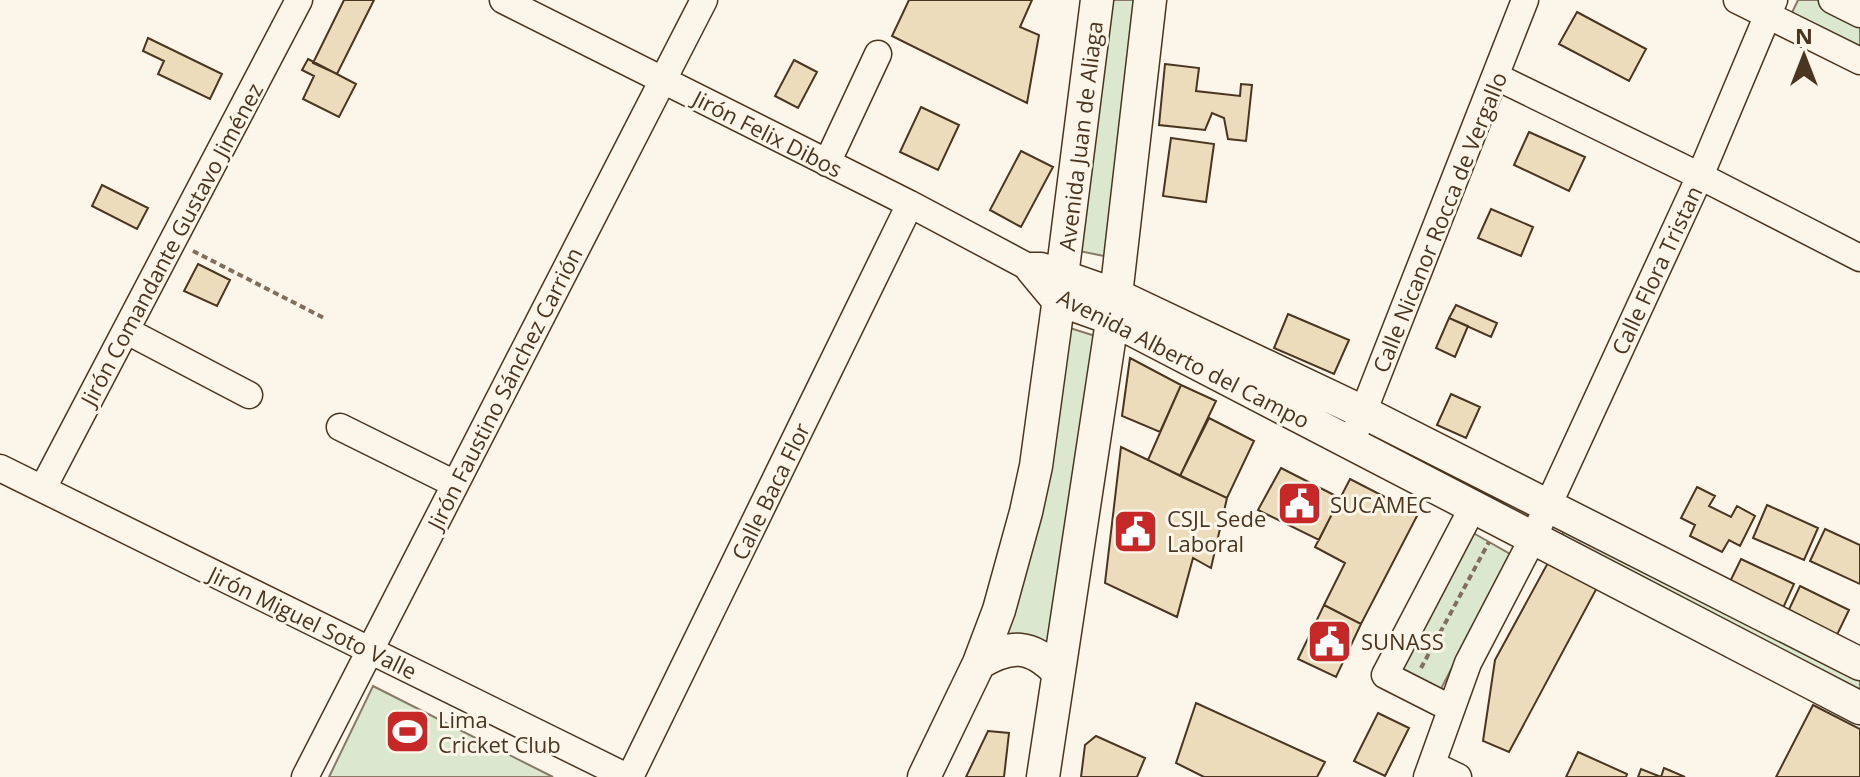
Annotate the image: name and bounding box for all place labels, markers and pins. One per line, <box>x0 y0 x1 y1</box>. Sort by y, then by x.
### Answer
public building icon: SUCAMEC <box>1275 480 1323 528</box>
place label: SUCAMEC <box>1330 489 1432 519</box>
place label: CSJL Sede Laboral <box>1167 503 1266 558</box>
public building icon: CSJL Sede Laboral <box>1112 507 1160 555</box>
public building icon: SUNASS <box>1306 617 1354 665</box>
place label: SUNASS <box>1361 626 1444 656</box>
place label: Lima Cricket Club <box>438 704 561 759</box>
sports icon: Lima Cricket Club <box>383 708 431 756</box>

